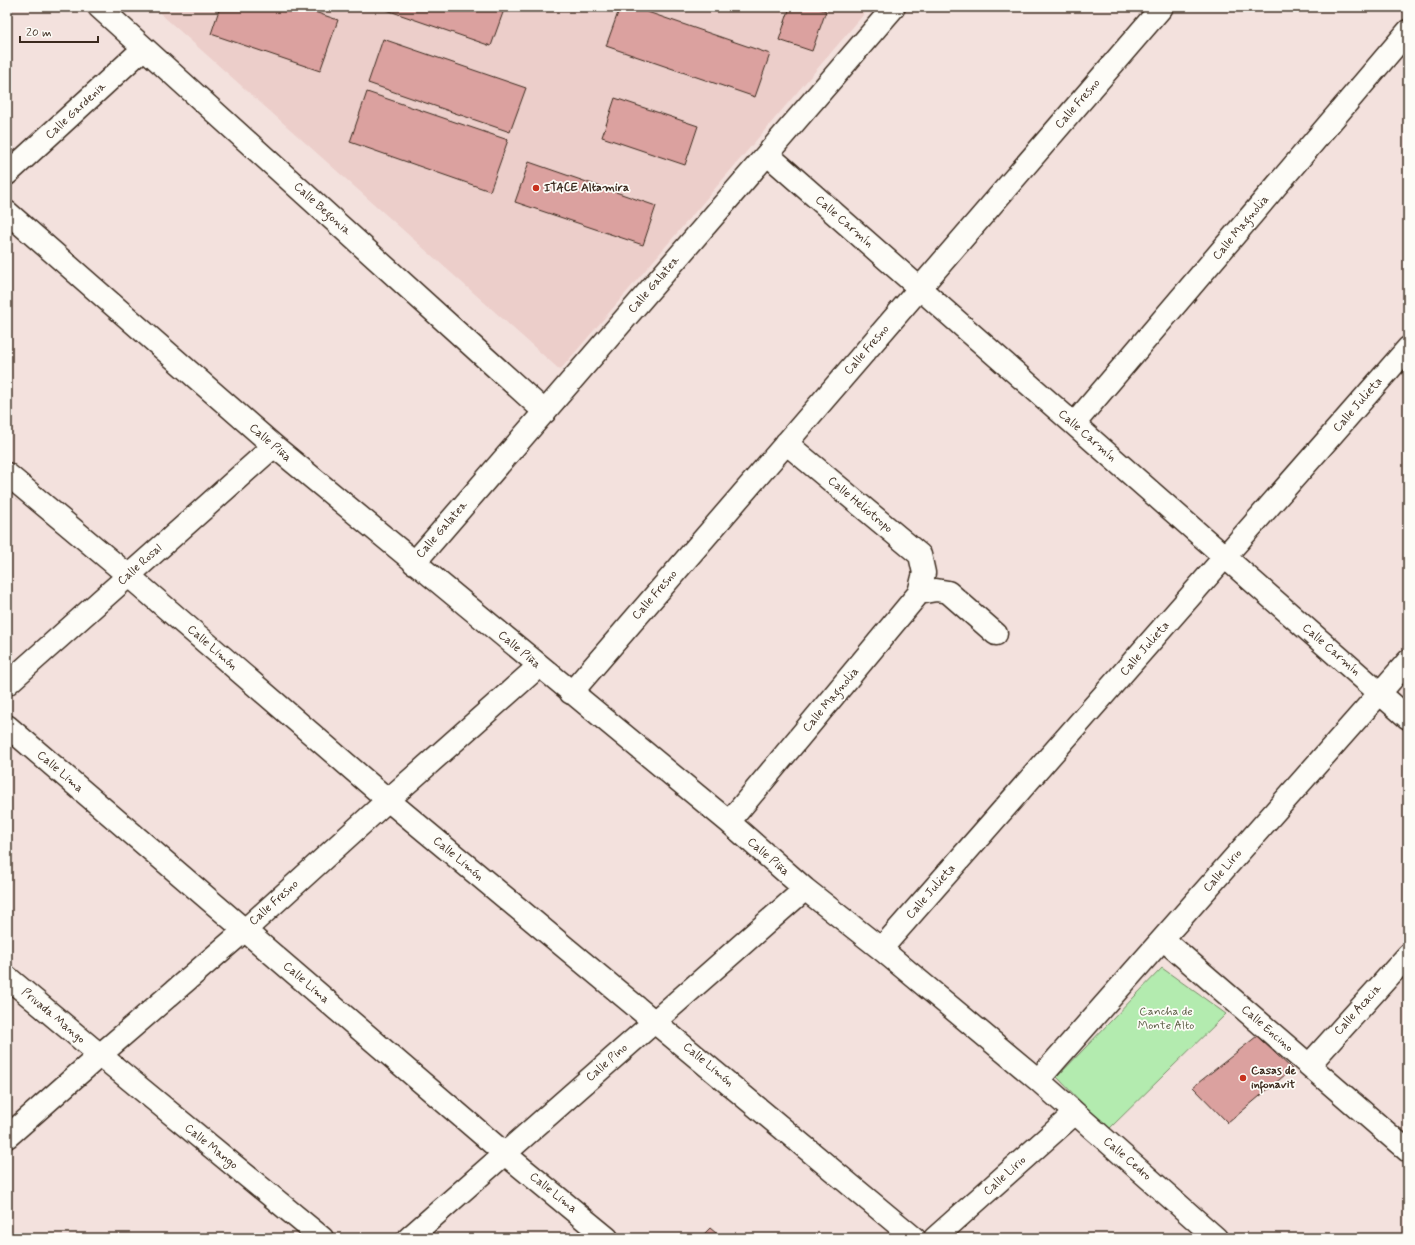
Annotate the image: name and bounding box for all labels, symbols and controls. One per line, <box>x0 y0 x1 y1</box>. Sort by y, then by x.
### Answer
scale bar <box>20 18 98 44</box>
text: 20 m <box>26 25 52 41</box>
street label: Calle Fresno <box>1052 76 1104 132</box>
street label: Calle Gardenia <box>42 78 110 143</box>
street label: Calle Begonia <box>289 179 355 240</box>
place label: ITACE Altamira <box>544 180 629 196</box>
marker: ITACE Altamira <box>531 183 541 193</box>
street label: Calle Carmín <box>812 192 876 252</box>
street label: Calle Magnolia <box>1209 192 1274 264</box>
street label: Calle Galatea <box>625 252 684 317</box>
street label: Calle Fresno <box>841 322 893 378</box>
street label: Calle Julieta <box>1330 374 1386 436</box>
street label: Calle Carmín <box>1055 406 1119 466</box>
street label: Calle Piña <box>245 420 295 466</box>
street label: Calle Heliotropo <box>824 473 896 537</box>
street label: Calle Galatea <box>413 497 472 562</box>
street label: Calle Rosal <box>114 541 166 589</box>
street label: Calle Fresno <box>629 567 681 623</box>
street label: Calle Julieta <box>1117 618 1173 680</box>
street label: Calle Carmín <box>1299 620 1363 680</box>
street label: Calle Limón <box>183 622 241 674</box>
street label: Calle Piña <box>494 627 544 673</box>
street label: Calle Magnolia <box>799 664 864 736</box>
street label: Calle Lima <box>33 747 87 797</box>
street label: Calle Limón <box>429 833 487 885</box>
street label: Calle Piña <box>743 834 793 880</box>
street label: Calle Lirio <box>1200 846 1246 896</box>
street label: Calle Julieta <box>903 861 959 923</box>
street label: Calle Fresno <box>246 877 302 929</box>
street label: Calle Lima <box>279 958 333 1008</box>
street label: Calle Acacia <box>1331 980 1386 1039</box>
street label: Privada Mango <box>18 985 88 1047</box>
street label: Calle Encino <box>1238 1002 1297 1056</box>
park label: Cancha de Monte Alto <box>1138 1004 1194 1034</box>
street label: Calle Limón <box>679 1039 737 1091</box>
street label: Calle Pino <box>583 1040 631 1086</box>
place label: Casas de infonavit <box>1251 1063 1296 1094</box>
marker: Casas de infonavit <box>1238 1073 1248 1083</box>
street label: Calle Mango <box>181 1121 241 1173</box>
street label: Calle Cedro <box>1100 1134 1155 1185</box>
street label: Calle Lirio <box>980 1153 1030 1199</box>
street label: Calle Lima <box>526 1169 580 1217</box>

